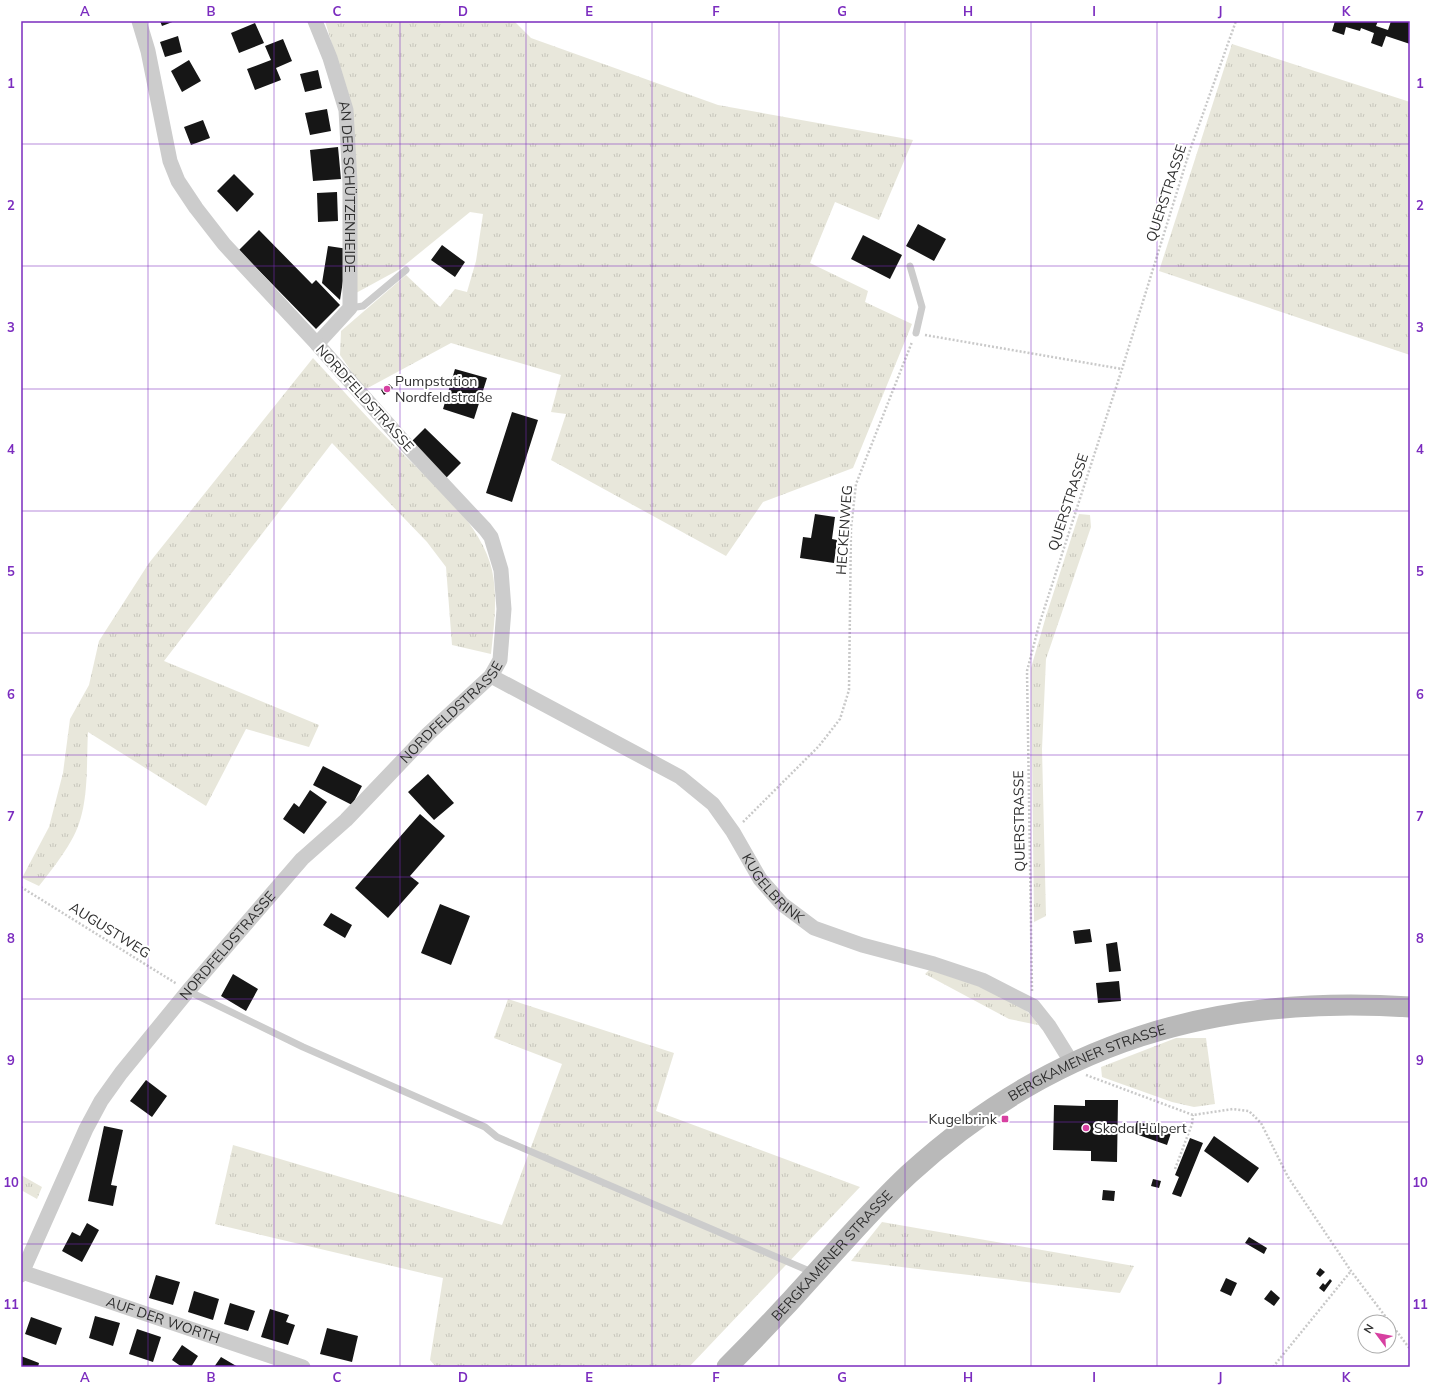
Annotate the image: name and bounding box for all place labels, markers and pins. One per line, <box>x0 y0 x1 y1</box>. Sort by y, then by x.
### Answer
place label: Pumpstation Nordfeldstraße <box>395 372 492 406</box>
marker: Pumpstation Nordfeldstraße <box>382 384 392 394</box>
place label: Kugelbrink <box>929 1110 998 1128</box>
marker: Kugelbrink <box>1000 1114 1010 1124</box>
place label: Skoda Hülpert <box>1094 1119 1187 1137</box>
marker: Skoda Hülpert <box>1081 1123 1091 1133</box>

